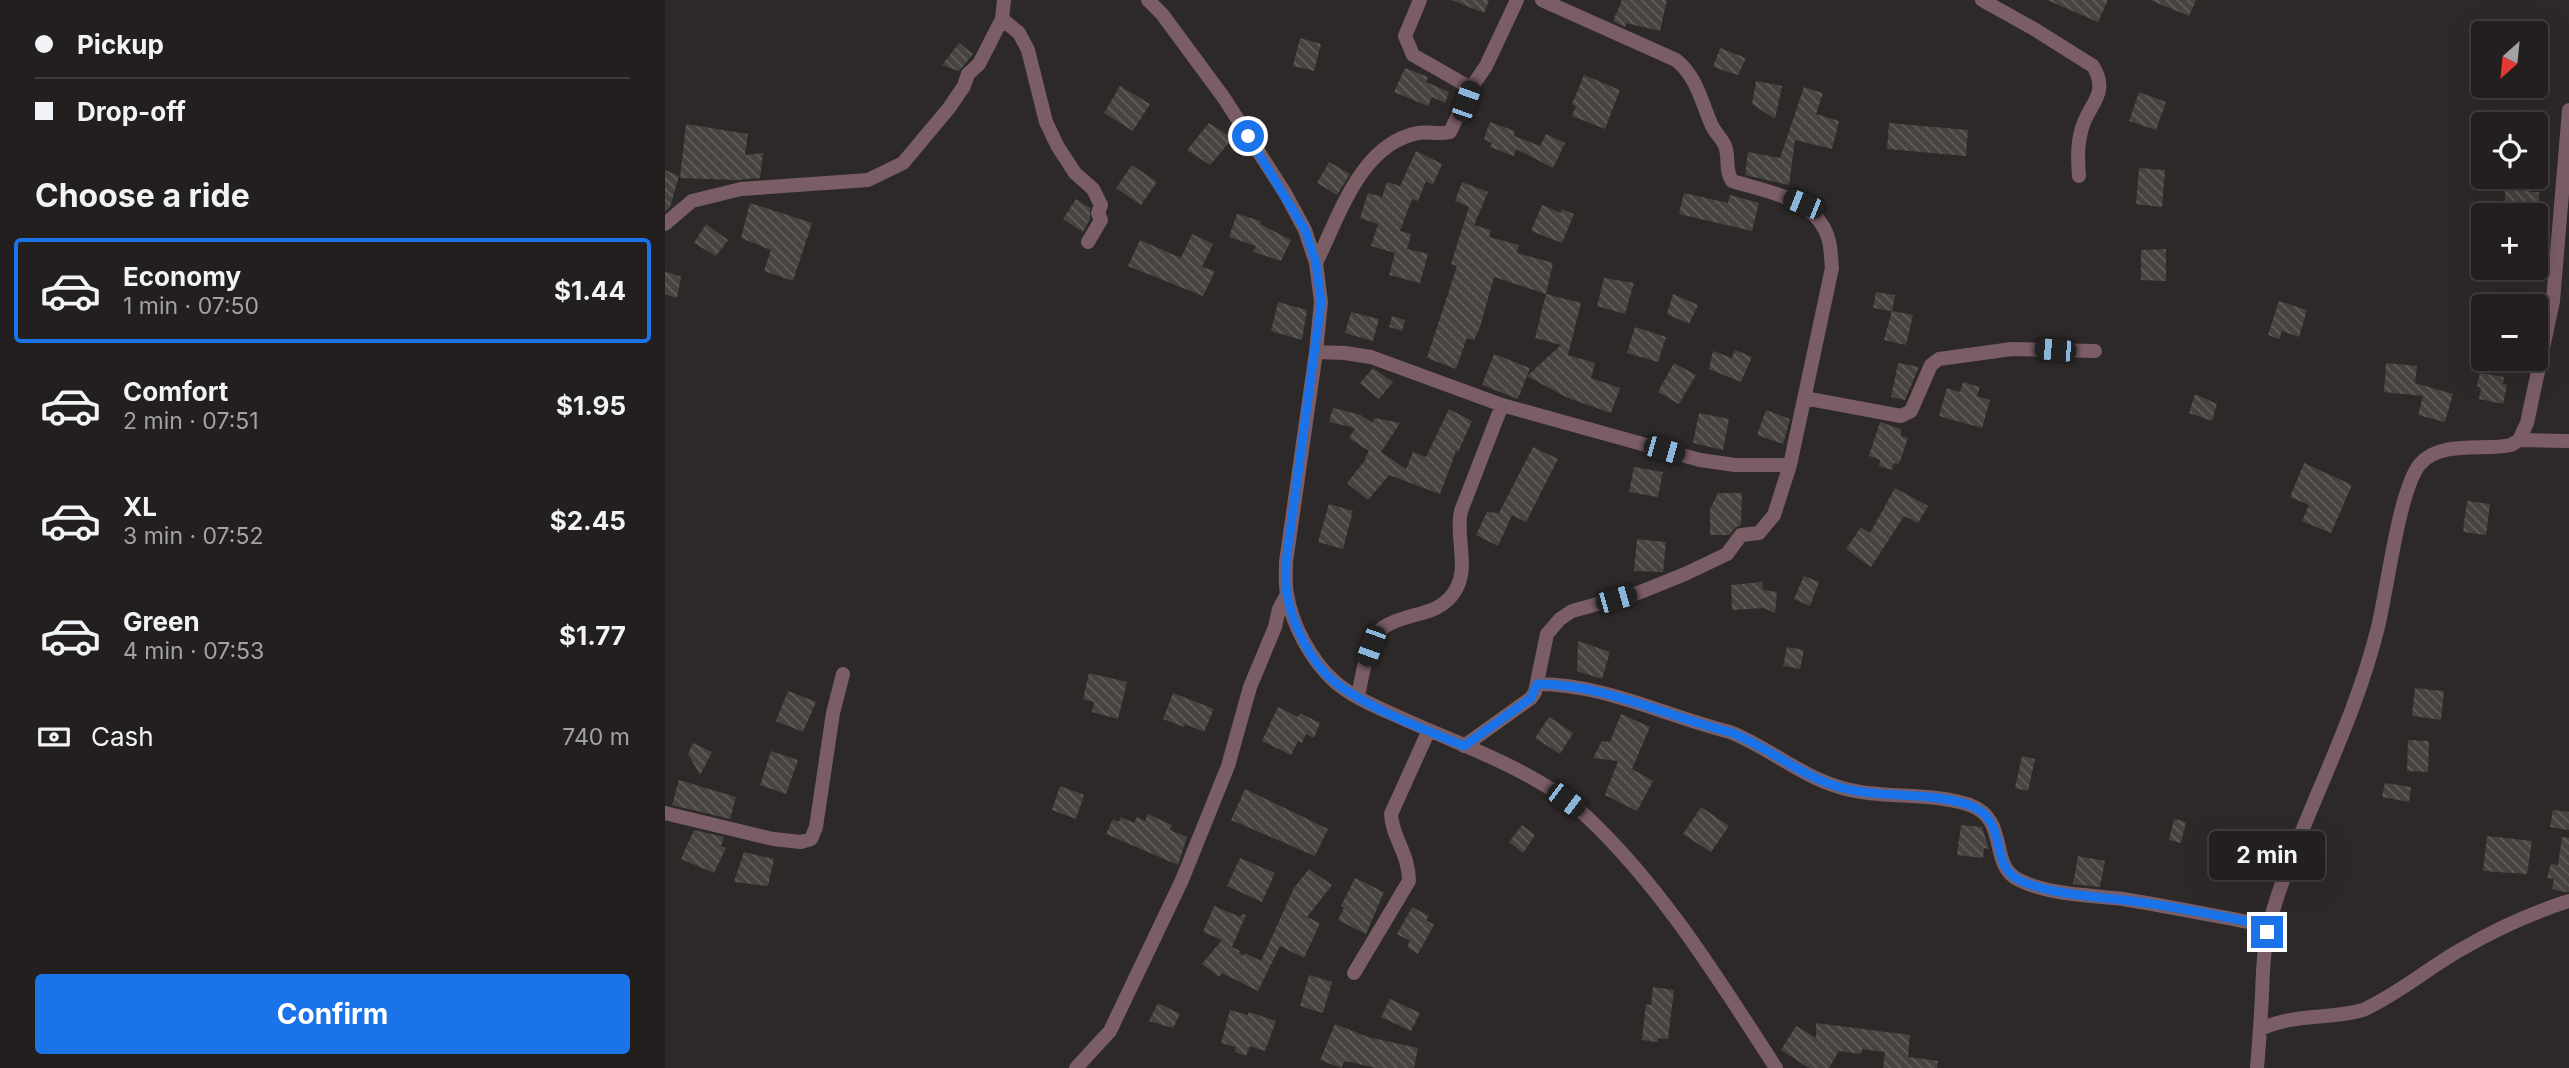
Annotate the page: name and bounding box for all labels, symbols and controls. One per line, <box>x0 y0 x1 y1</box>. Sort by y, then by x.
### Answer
north arrow <box>2471 21 2548 98</box>
map controls <box>2471 21 2548 371</box>
text: Pickup <box>77 29 164 60</box>
car <box>1450 78 1483 124</box>
text: Drop-off <box>77 96 186 127</box>
button: locate <box>2471 112 2548 189</box>
route start <box>1232 120 1264 152</box>
text: Choose a ride <box>35 176 250 215</box>
car <box>1780 186 1827 222</box>
button: + <box>2471 203 2548 280</box>
icon: car <box>39 259 102 322</box>
text: Economy <box>123 261 241 292</box>
text: $1.44 <box>554 275 626 306</box>
text: 1 min · 07:50 <box>123 292 259 320</box>
button: − <box>2471 294 2548 371</box>
car <box>2034 338 2077 362</box>
icon: car <box>39 374 102 437</box>
text: Comfort <box>123 376 228 407</box>
text: $1.95 <box>556 390 626 421</box>
text: 2 min · 07:51 <box>123 407 259 435</box>
car <box>1641 434 1688 466</box>
icon: car <box>39 489 102 552</box>
text: XL <box>123 491 157 522</box>
text: $2.45 <box>550 505 626 536</box>
text: 3 min · 07:52 <box>123 522 263 550</box>
car <box>1593 583 1640 615</box>
icon: car <box>39 604 102 667</box>
text: Green <box>123 606 200 637</box>
text: $1.77 <box>559 620 626 651</box>
car <box>1354 623 1389 669</box>
text: 4 min · 07:53 <box>123 637 264 665</box>
icon: cash <box>35 718 73 756</box>
text: Cash <box>91 721 154 752</box>
text: 740 m <box>562 723 630 751</box>
car <box>1543 779 1590 821</box>
callout: 2 min <box>2209 830 2325 880</box>
text: 2 min <box>2236 841 2298 869</box>
route end <box>2251 916 2283 948</box>
button: Confirm <box>35 974 630 1054</box>

